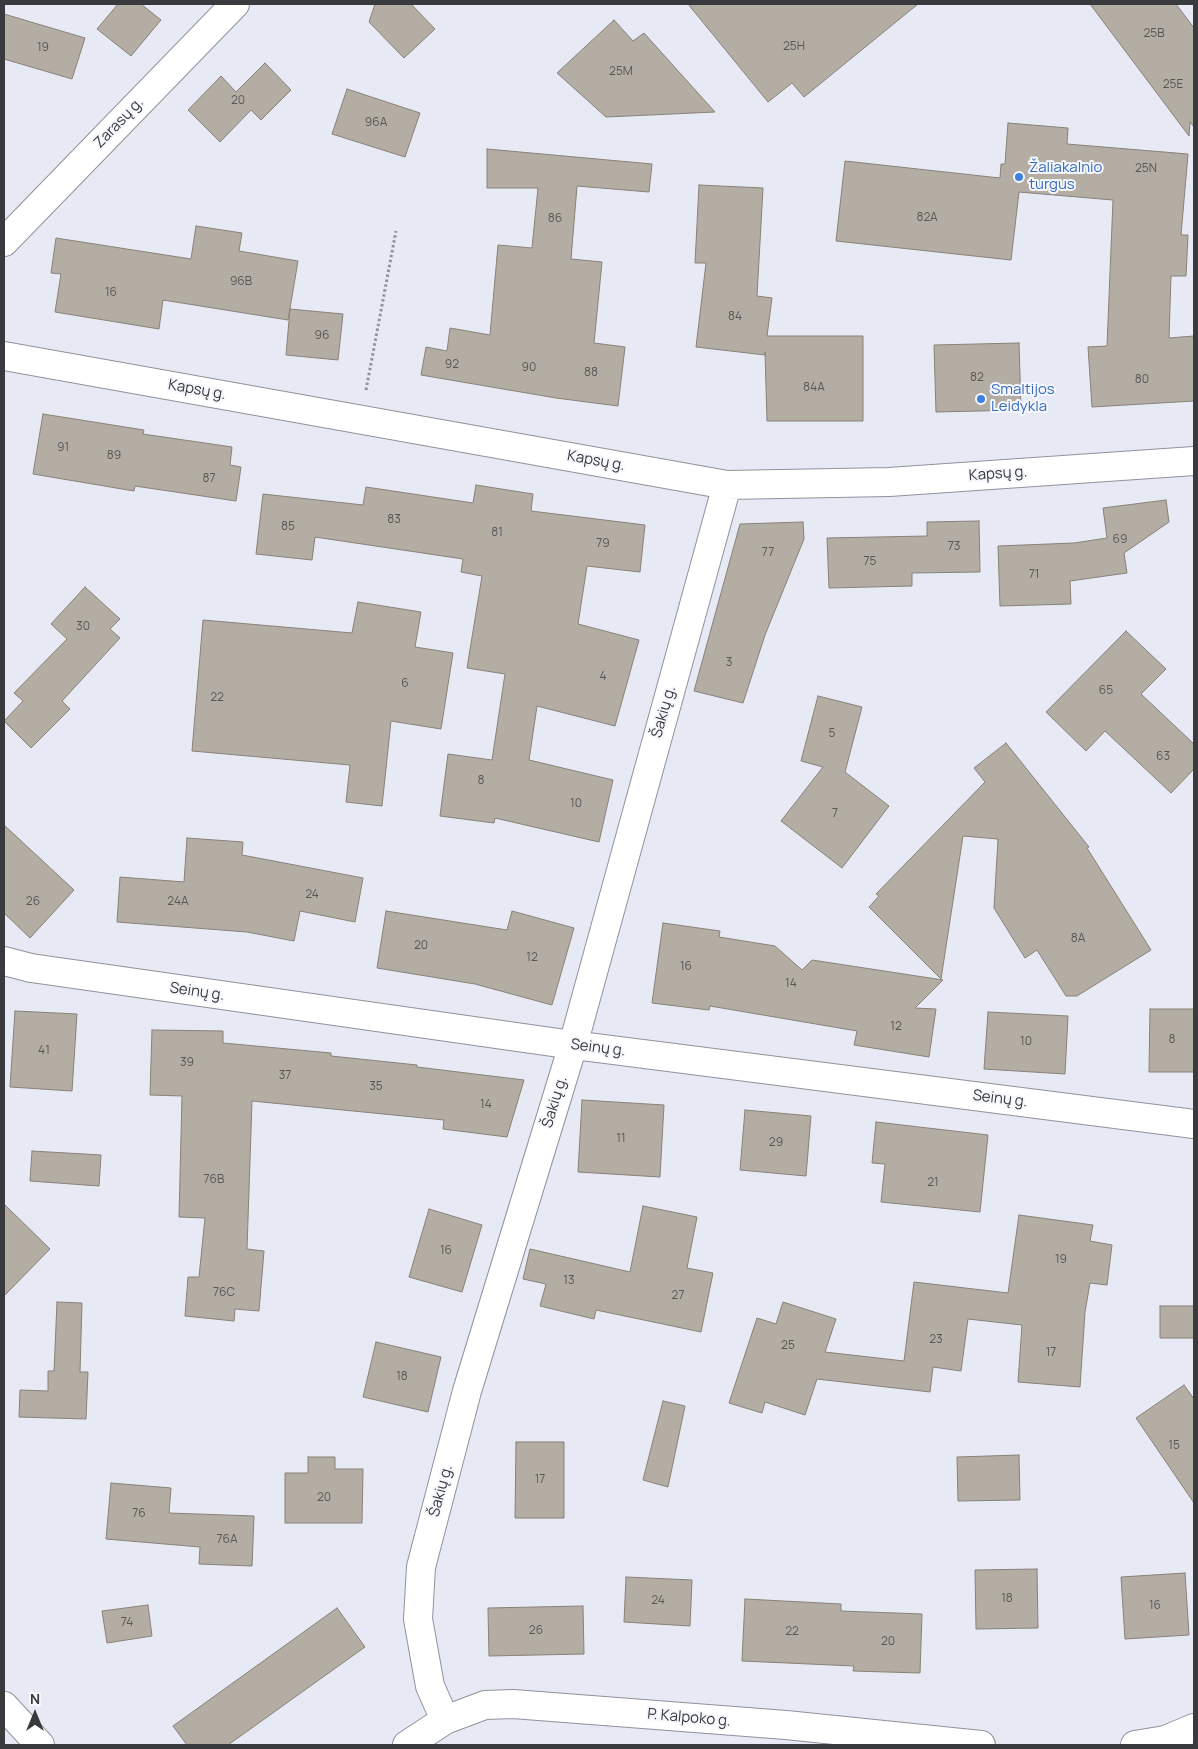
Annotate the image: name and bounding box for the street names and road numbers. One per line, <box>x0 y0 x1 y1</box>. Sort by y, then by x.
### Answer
street label: Zarasų g. <box>90 94 148 152</box>
street label: Kapsų g. <box>167 376 227 404</box>
street label: Kapsų g. <box>566 447 626 475</box>
street label: Kapsų g. <box>968 463 1028 485</box>
street label: Šakių g. <box>648 684 680 740</box>
street label: Seinų g. <box>169 979 225 1005</box>
street label: Seinų g. <box>570 1036 626 1060</box>
street label: Šakių g. <box>539 1074 571 1130</box>
street label: Seinų g. <box>972 1087 1028 1111</box>
street label: Šakių g. <box>425 1463 457 1519</box>
street label: P. Kalpoko g. <box>646 1705 732 1731</box>

